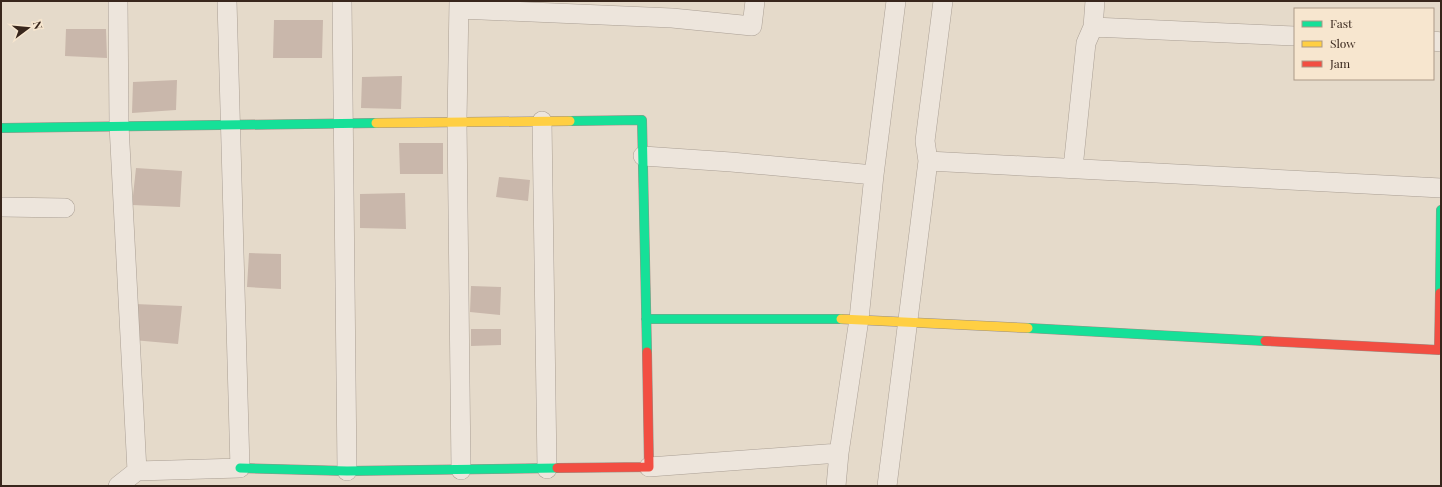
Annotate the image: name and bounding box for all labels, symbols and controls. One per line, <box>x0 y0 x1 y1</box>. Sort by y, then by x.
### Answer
north arrow <box>8 8 48 48</box>
legend <box>1294 8 1434 80</box>
text: Fast <box>1330 15 1353 31</box>
text: N <box>30 19 46 31</box>
text: Slow <box>1330 35 1356 51</box>
text: Jam <box>1329 55 1351 71</box>

